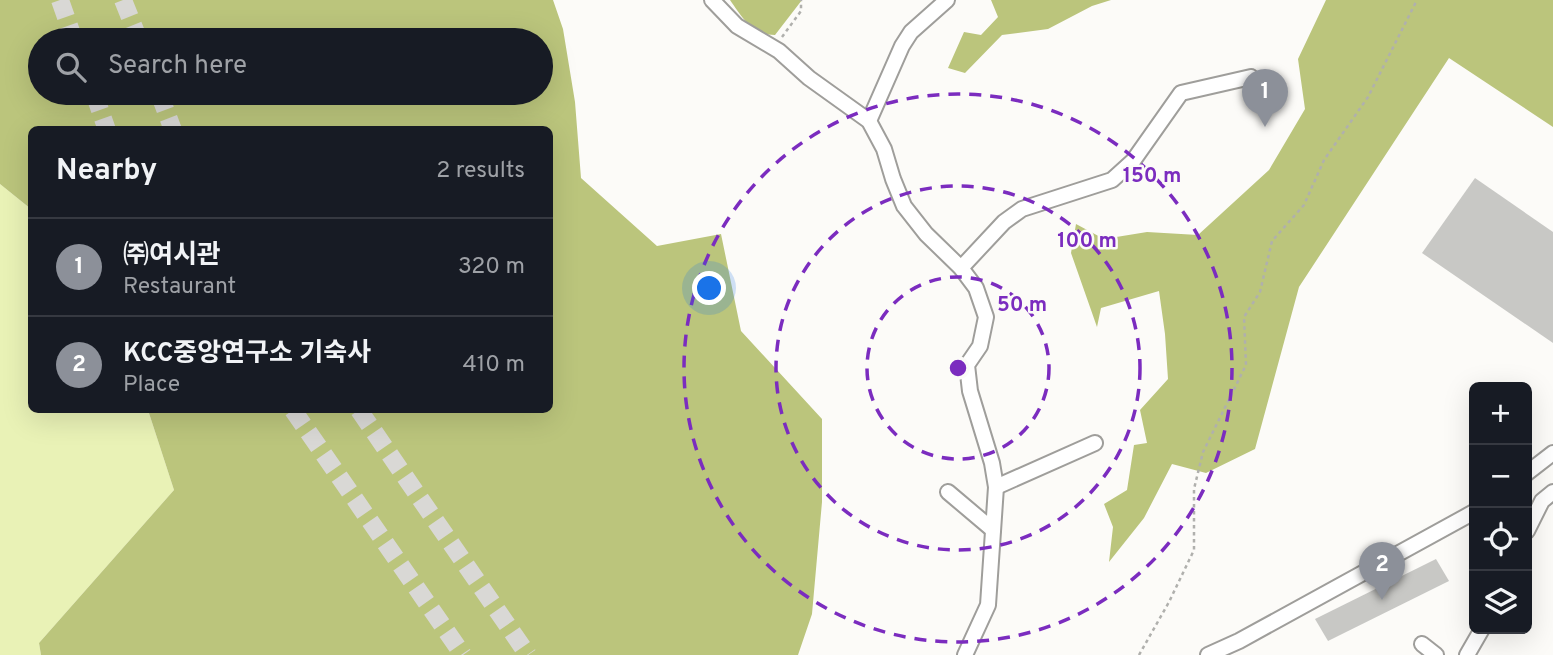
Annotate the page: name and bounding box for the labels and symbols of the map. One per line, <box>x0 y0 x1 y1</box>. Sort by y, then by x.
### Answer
pin: 1 <box>1242 69 1288 127</box>
text: 150 m <box>1123 163 1181 190</box>
text: 100 m <box>1057 228 1117 255</box>
your location <box>692 271 726 305</box>
text: 50 m <box>997 292 1047 319</box>
centre of rings <box>946 356 970 380</box>
pin: 2 <box>1359 542 1405 600</box>

